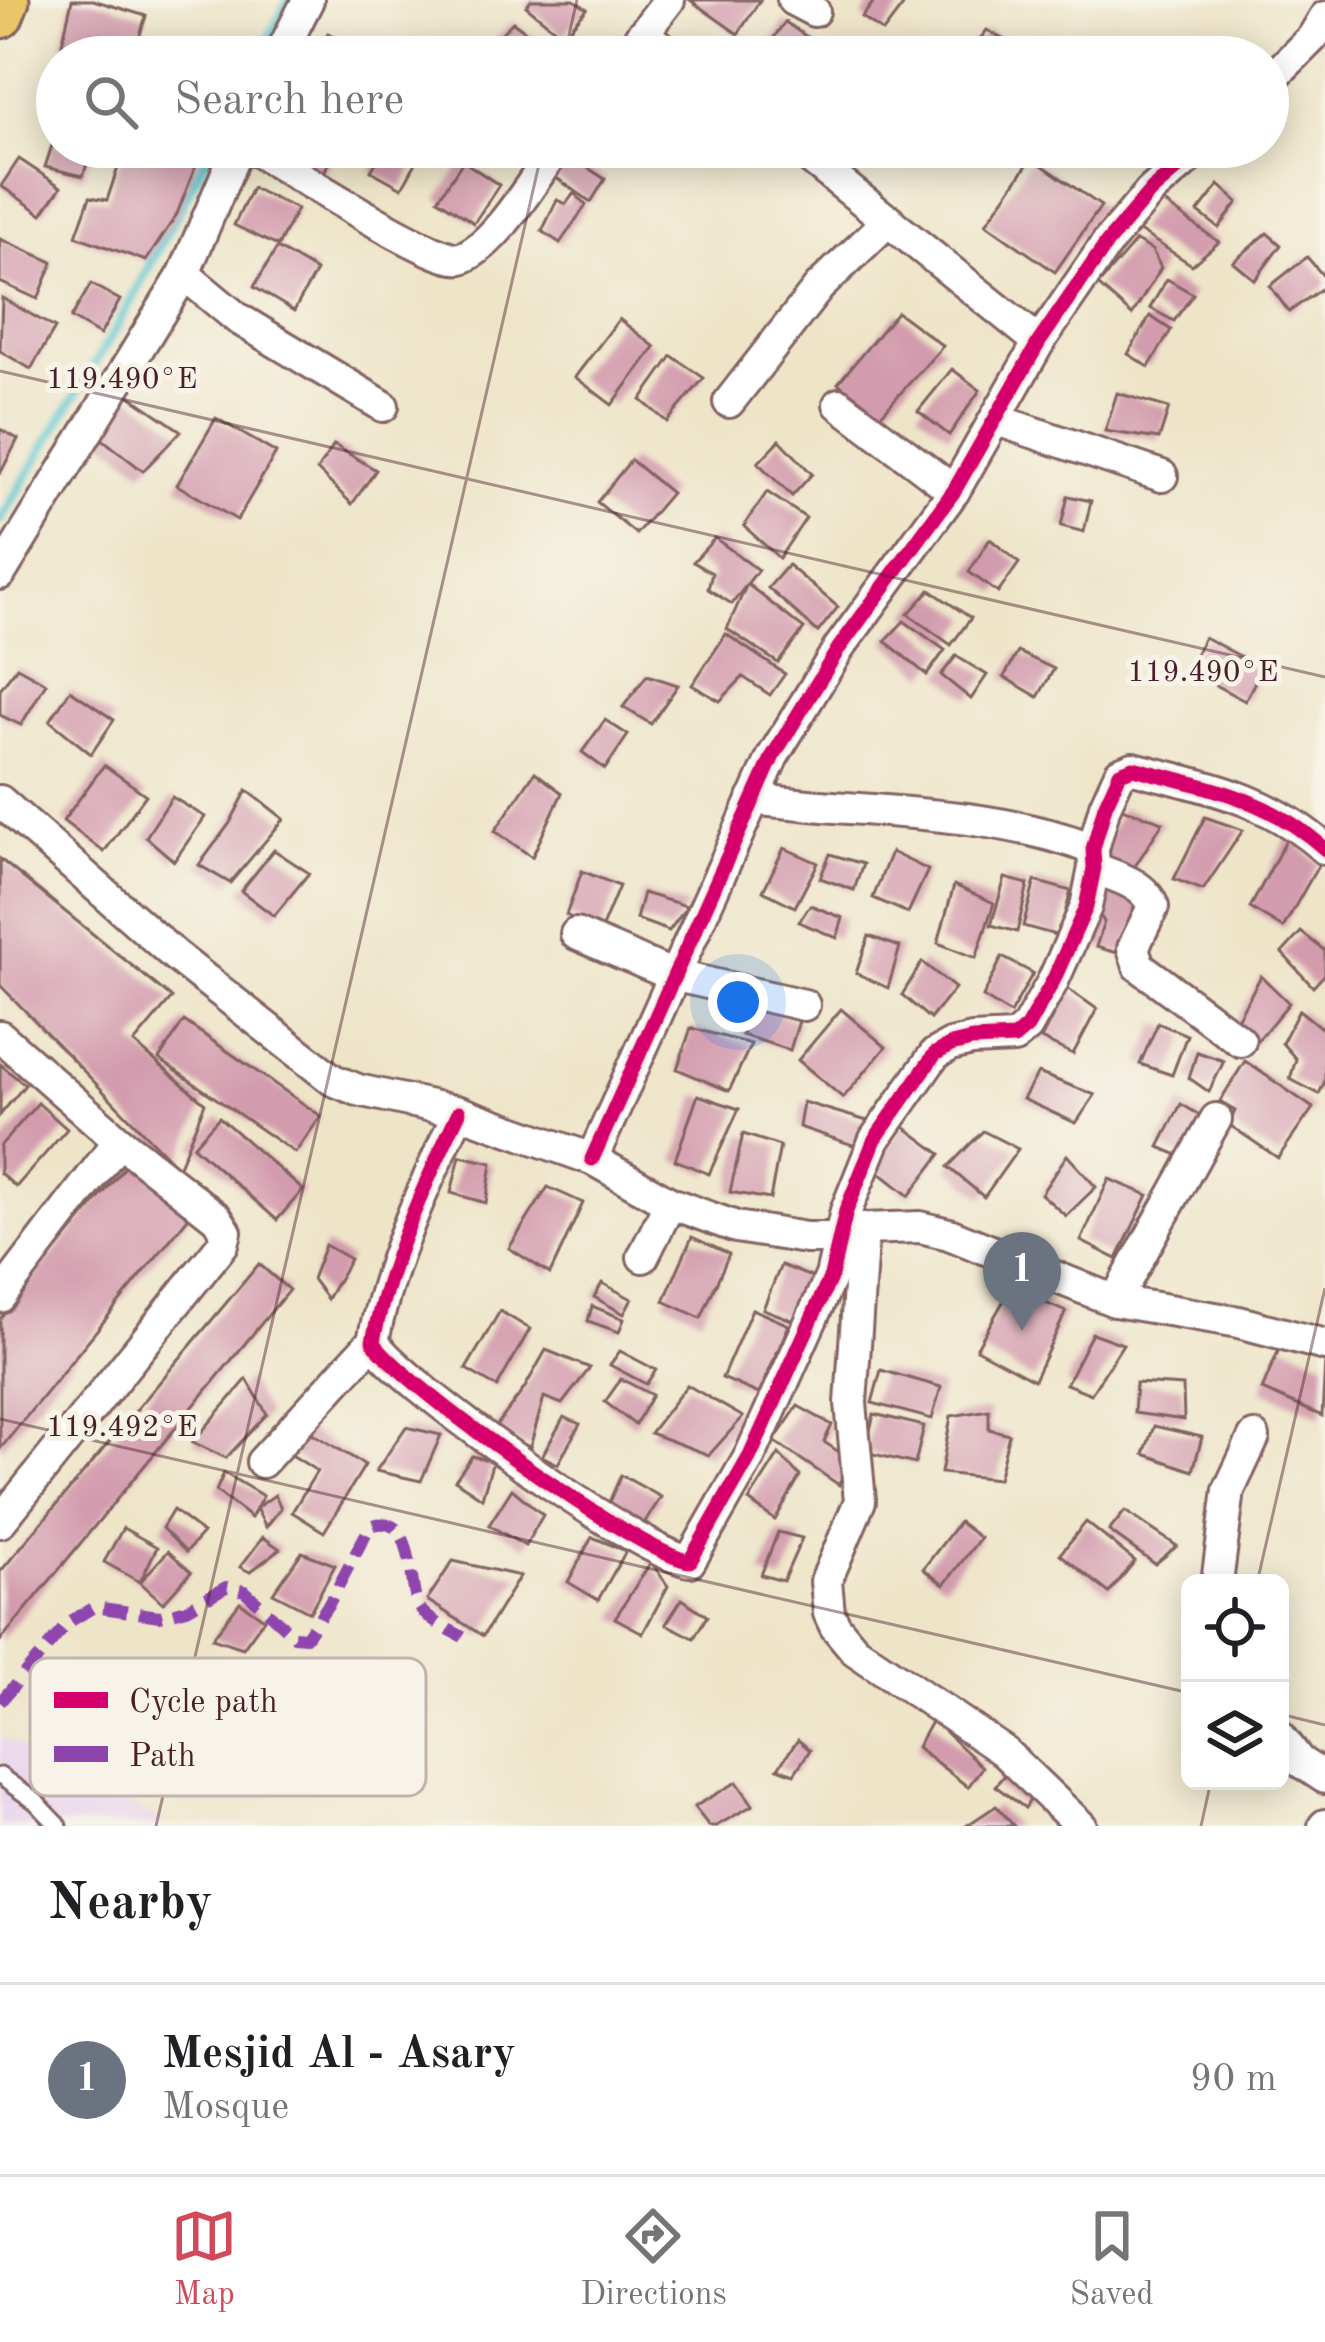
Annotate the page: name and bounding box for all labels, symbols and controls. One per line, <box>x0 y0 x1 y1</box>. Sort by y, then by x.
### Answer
search box <box>36 36 1289 168</box>
icon: search <box>78 69 144 135</box>
text: Search here <box>174 79 404 124</box>
text: 119.490°E <box>47 365 197 395</box>
text: 119.490°E <box>1128 658 1278 688</box>
your location <box>708 972 768 1032</box>
pin: 1 <box>983 1232 1061 1331</box>
text: 119.492°E <box>47 1413 197 1443</box>
map controls <box>1181 1574 1289 1790</box>
button: locate <box>1181 1574 1289 1682</box>
legend <box>30 1658 426 1796</box>
button: layers <box>1181 1682 1289 1790</box>
text: Cycle path <box>129 1687 278 1720</box>
text: Path <box>129 1741 196 1774</box>
text: Nearby <box>48 1879 213 1930</box>
text: Mesjid Al - Asary <box>162 2033 516 2078</box>
text: 1 <box>76 2060 98 2099</box>
text: 90 m <box>1190 2060 1277 2099</box>
text: Mosque <box>162 2088 289 2127</box>
tab: Map <box>171 2203 237 2316</box>
tab: Directions <box>580 2203 727 2316</box>
tab: Saved <box>1070 2203 1154 2316</box>

